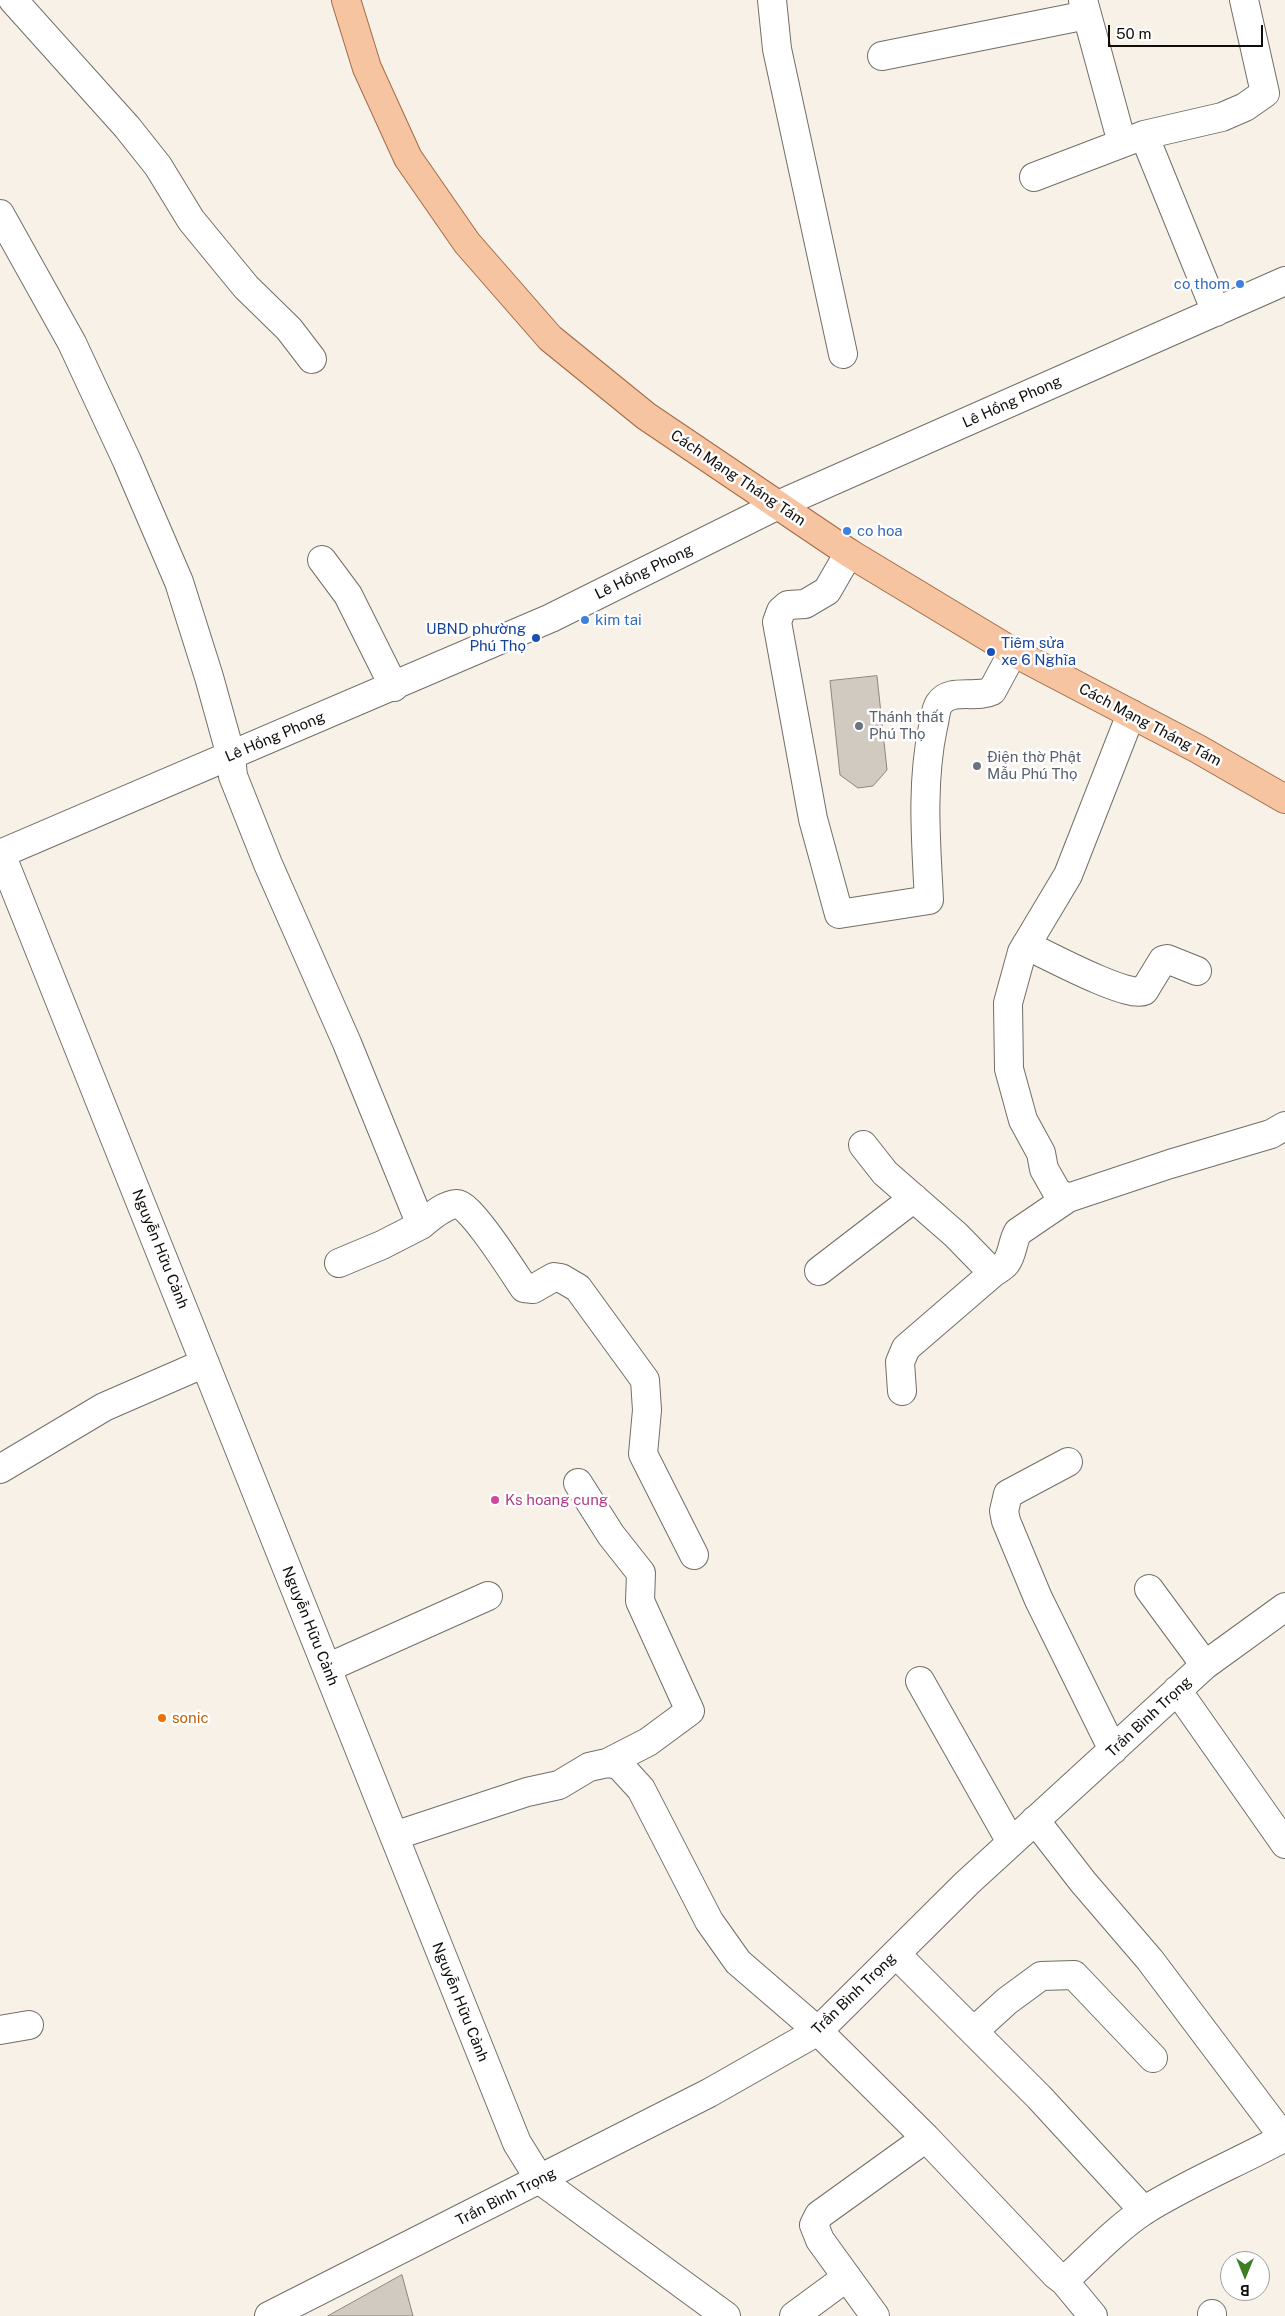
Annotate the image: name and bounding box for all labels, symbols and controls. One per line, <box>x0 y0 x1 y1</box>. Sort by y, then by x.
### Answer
scale bar <box>1110 15 1265 47</box>
text: 50 m <box>1116 25 1151 42</box>
place label: co thom <box>1174 275 1230 293</box>
marker: co thom <box>1234 278 1246 290</box>
street label: Lê Hồng Phong <box>960 372 1064 432</box>
street label: Cách Mạng Tháng Tám <box>667 426 809 530</box>
place label: co hoa <box>857 522 903 540</box>
marker: co hoa <box>841 525 853 537</box>
street label: Lê Hồng Phong <box>592 541 696 603</box>
place label: kim tai <box>595 611 642 629</box>
marker: kim tai <box>579 614 591 626</box>
place label: UBND phường Phú Thọ <box>426 620 526 655</box>
marker: UBND phường Phú Thọ <box>530 632 542 644</box>
place label: Tiêm sửa xe 6 Nghĩa <box>1001 634 1076 669</box>
marker: Tiêm sửa xe 6 Nghĩa <box>985 646 997 658</box>
street label: Cách Mạng Tháng Tám <box>1076 680 1224 770</box>
street label: Lê Hồng Phong <box>222 708 328 766</box>
place label: Thánh thất Phú Thọ <box>869 708 944 743</box>
marker: Thánh thất Phú Thọ <box>853 720 865 732</box>
place label: Điện thờ Phật Mẫu Phú Thọ <box>987 748 1081 783</box>
marker: Điện thờ Phật Mẫu Phú Thọ <box>971 760 983 772</box>
street label: Nguyễn Hữu Cảnh <box>128 1187 192 1311</box>
place label: Ks hoang cung <box>505 1491 608 1509</box>
marker: Ks hoang cung <box>489 1494 501 1506</box>
street label: Nguyễn Hữu Cảnh <box>278 1564 342 1688</box>
street label: Trần Bình Trọng <box>1103 1673 1195 1761</box>
place label: sonic <box>172 1709 209 1727</box>
marker: sonic <box>156 1712 168 1724</box>
street label: Nguyễn Hữu Cảnh <box>428 1940 492 2064</box>
street label: Trần Bình Trọng <box>808 1949 900 2039</box>
street label: Trần Bình Trọng <box>453 2164 559 2230</box>
north arrow <box>1220 2251 1270 2301</box>
text: B <box>1240 2282 1250 2298</box>

